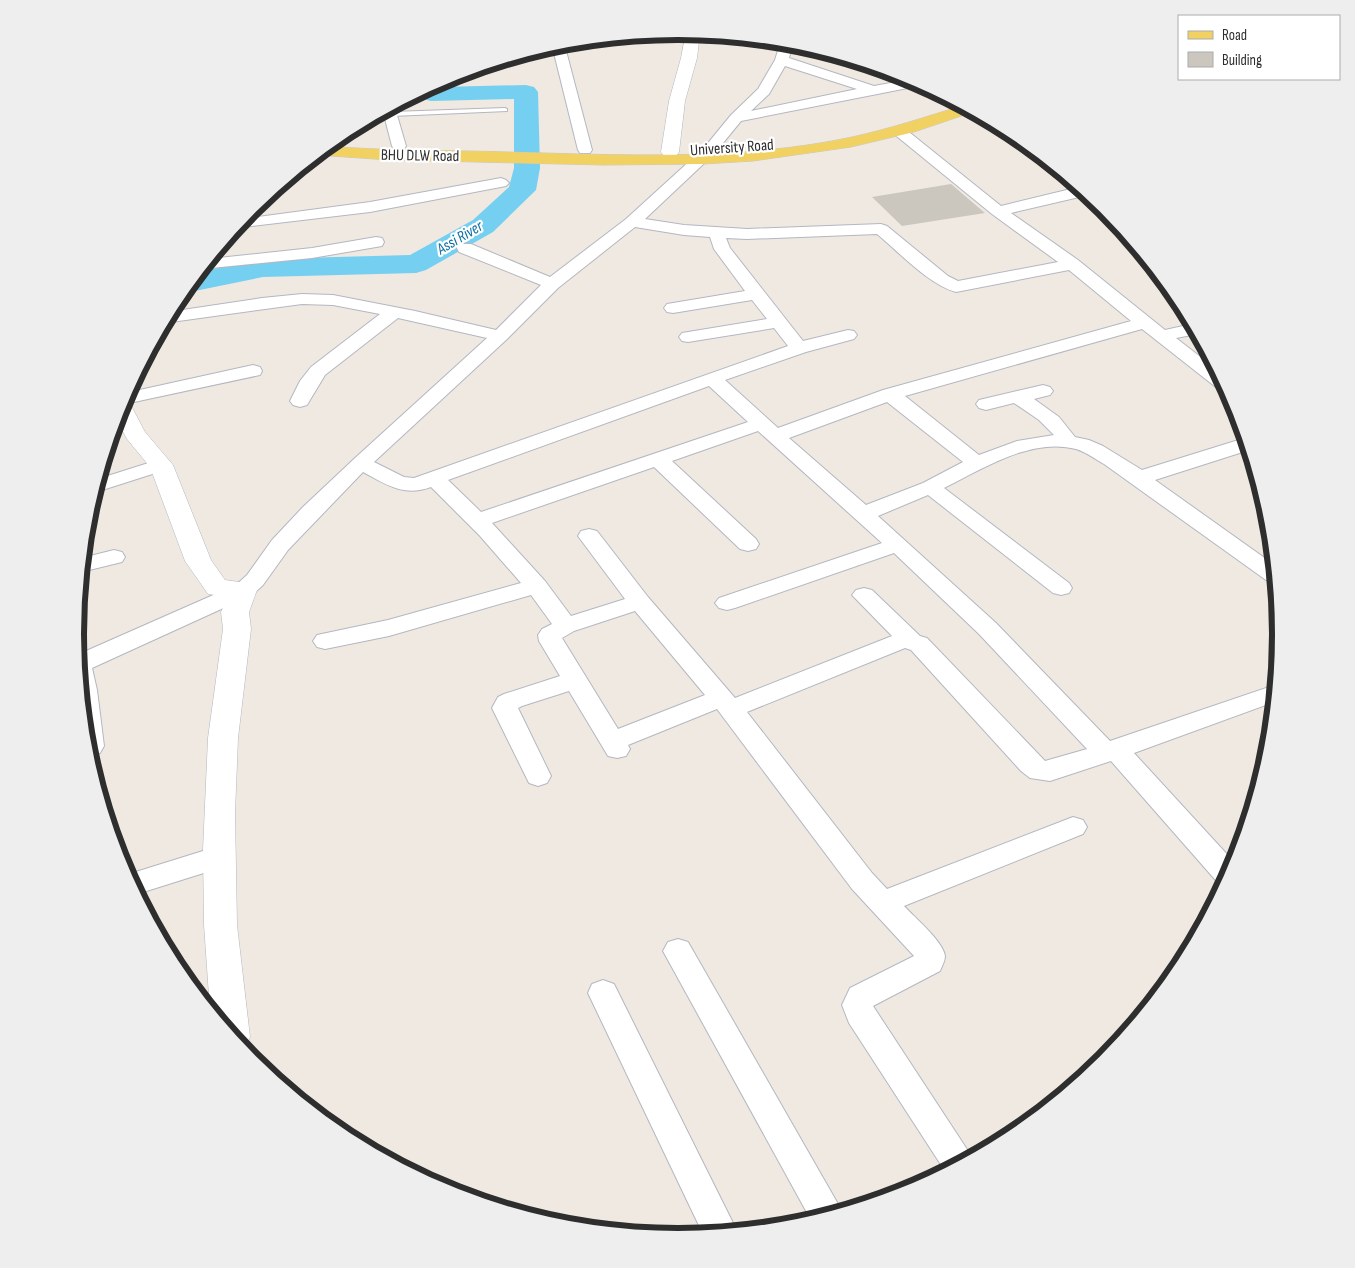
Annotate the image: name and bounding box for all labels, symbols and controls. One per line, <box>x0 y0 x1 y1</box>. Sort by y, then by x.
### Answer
legend <box>1178 15 1340 80</box>
text: Road <box>1222 26 1247 45</box>
text: Building <box>1222 51 1262 70</box>
street label: University Road <box>690 136 774 160</box>
street label: BHU DLW Road <box>381 146 459 166</box>
water label: Assi River <box>433 217 487 260</box>

